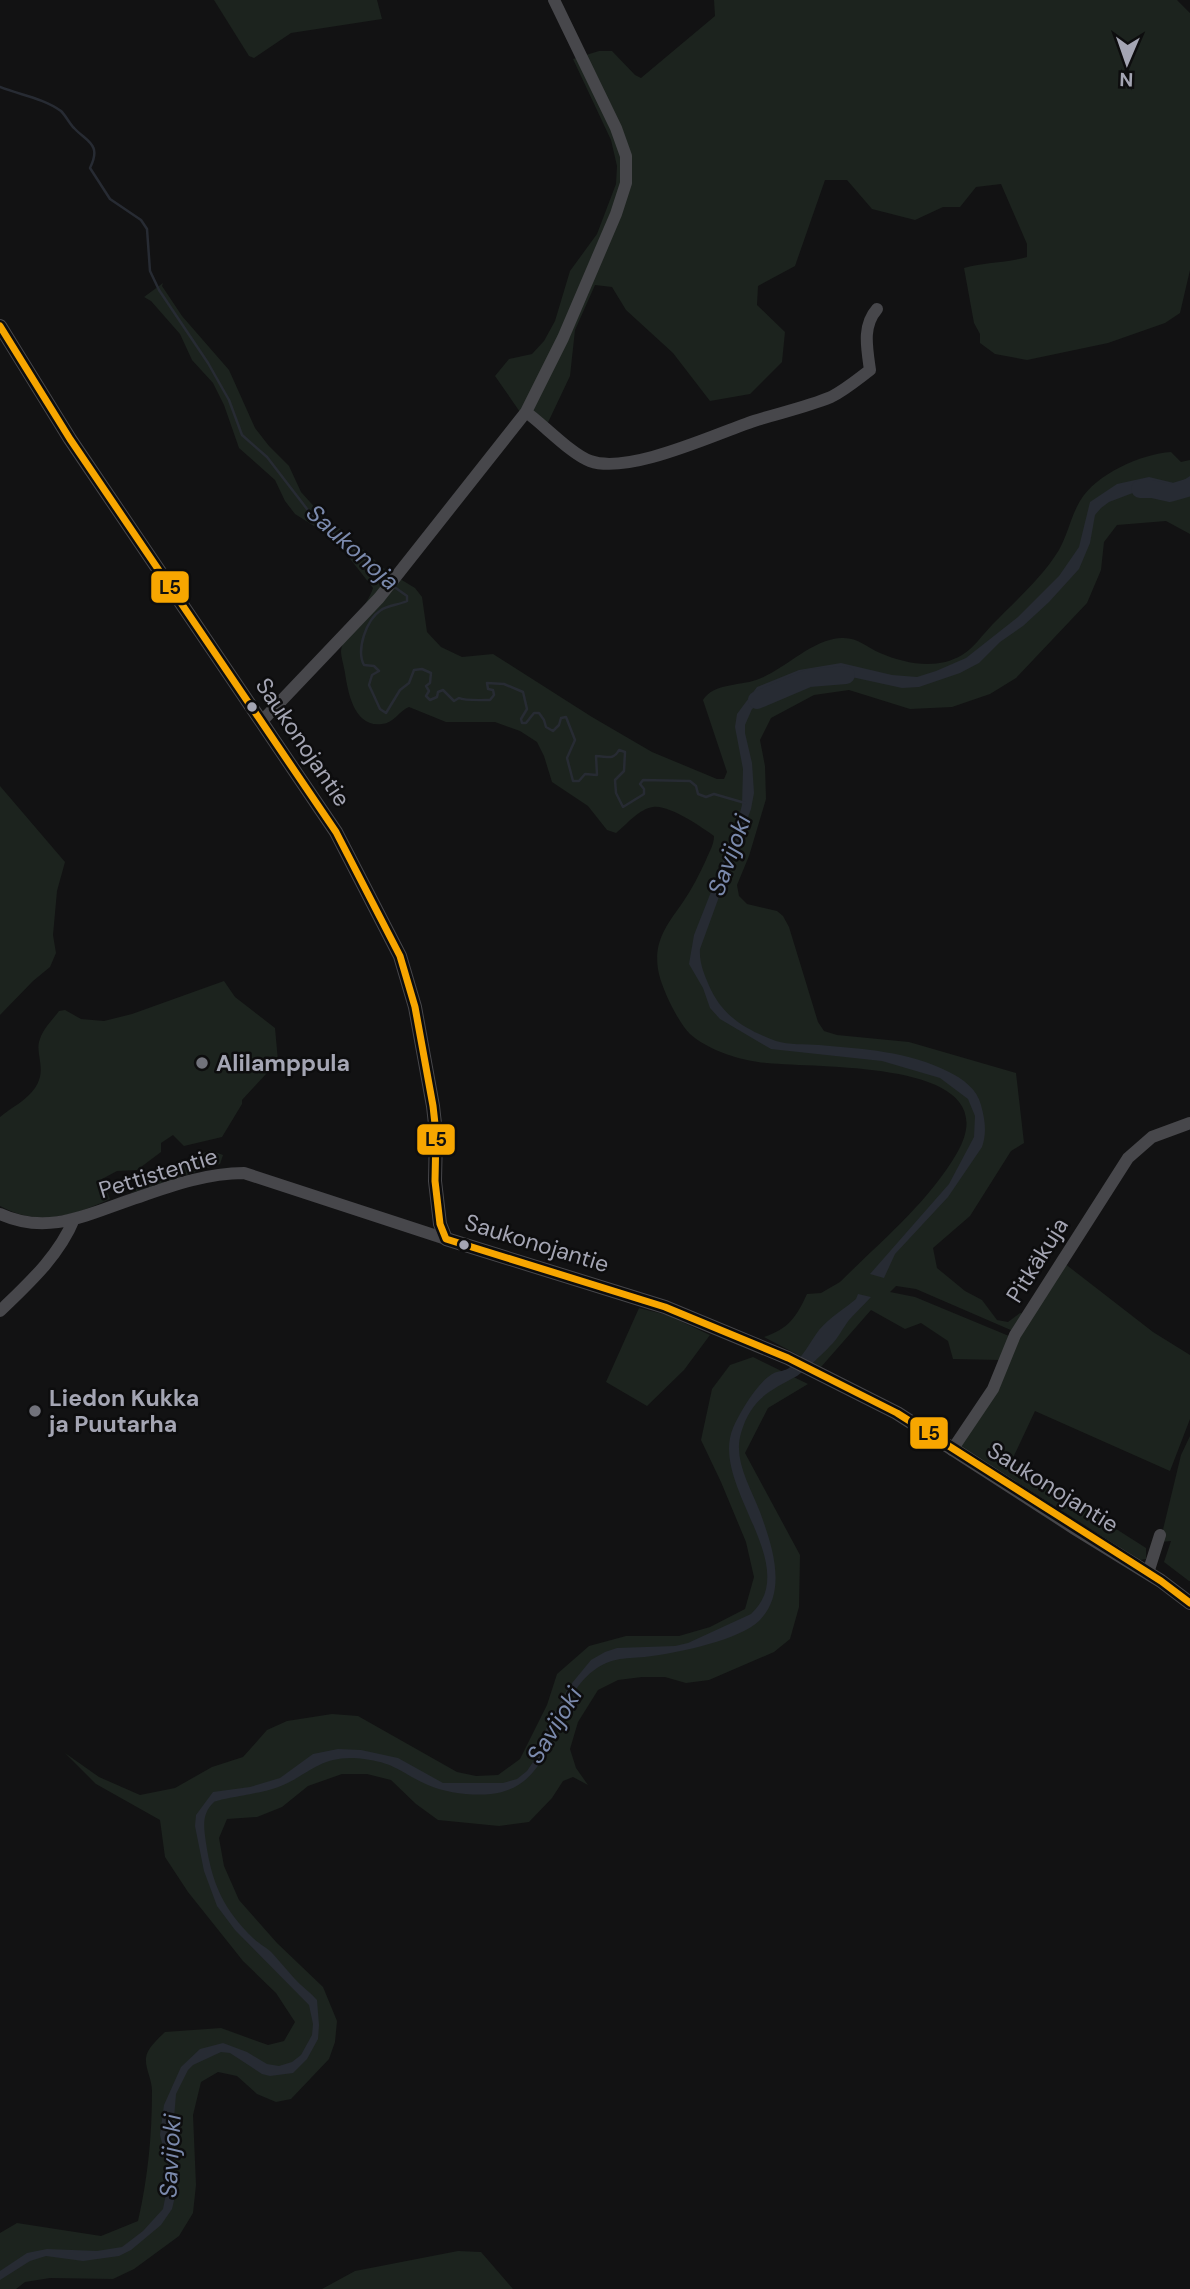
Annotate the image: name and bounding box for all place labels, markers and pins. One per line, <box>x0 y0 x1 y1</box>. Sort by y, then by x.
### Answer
unlabelled marker <box>245 700 259 714</box>
place label: Alilamppula <box>216 1048 350 1078</box>
marker: Alilamppula <box>194 1055 210 1071</box>
unlabelled marker <box>457 1238 471 1252</box>
place label: Liedon Kukka ja Puutarha <box>48 1383 199 1439</box>
marker: Liedon Kukka ja Puutarha <box>27 1403 43 1419</box>

